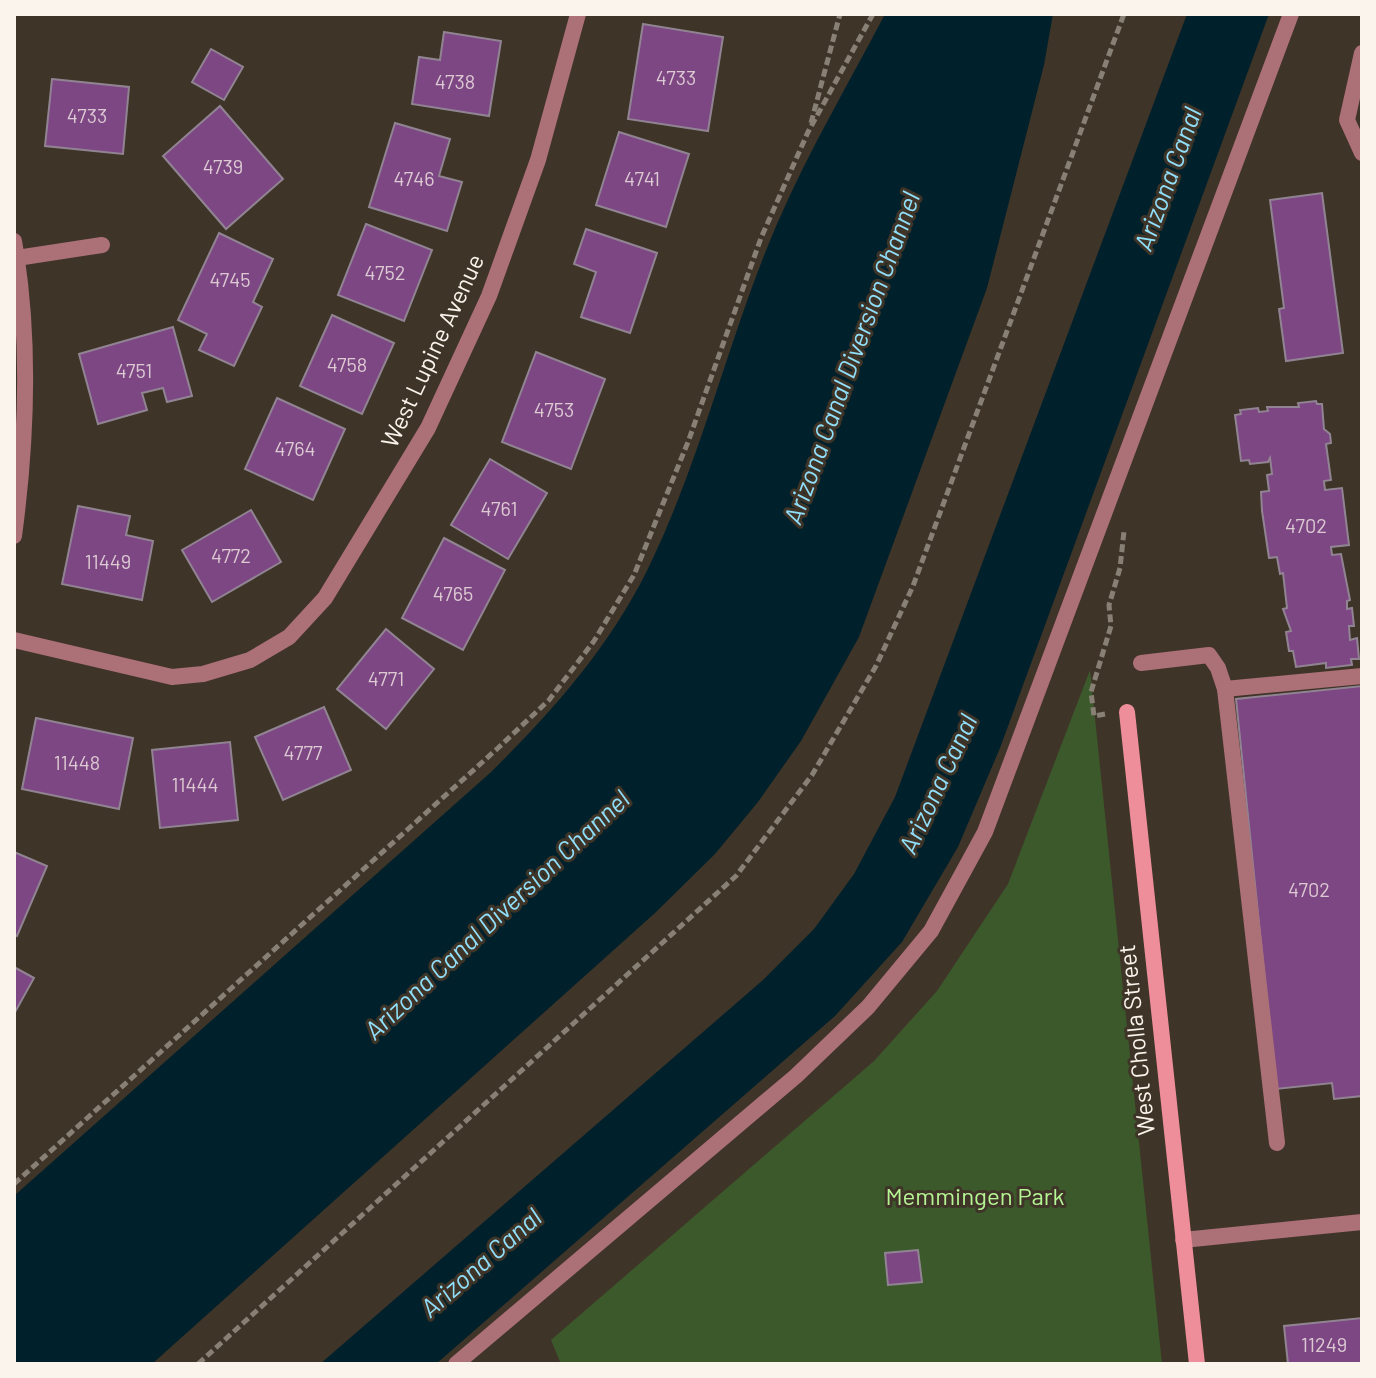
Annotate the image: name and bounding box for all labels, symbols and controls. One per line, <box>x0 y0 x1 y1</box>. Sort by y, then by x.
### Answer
house number: 4733 <box>656 65 696 89</box>
house number: 4738 <box>435 69 475 93</box>
water label: Arizona Canal <box>1126 102 1207 254</box>
house number: 4733 <box>67 103 107 127</box>
house number: 4739 <box>203 154 243 178</box>
house number: 4746 <box>393 166 435 190</box>
house number: 4741 <box>624 166 660 190</box>
water label: Arizona Canal Diversion Channel <box>776 187 925 528</box>
street label: West Lupine Avenue <box>374 249 489 452</box>
house number: 4752 <box>365 260 405 284</box>
house number: 4745 <box>209 267 251 291</box>
house number: 4758 <box>327 352 367 376</box>
house number: 4751 <box>116 358 152 382</box>
house number: 4753 <box>534 397 574 421</box>
house number: 4764 <box>274 436 316 460</box>
house number: 4761 <box>481 496 517 520</box>
house number: 4702 <box>1285 513 1327 537</box>
house number: 4772 <box>211 543 251 567</box>
house number: 11449 <box>85 549 131 573</box>
house number: 4765 <box>433 581 473 605</box>
house number: 4771 <box>368 666 404 690</box>
water label: Arizona Canal <box>891 709 983 858</box>
house number: 4777 <box>284 740 323 764</box>
house number: 11448 <box>54 750 100 774</box>
house number: 11444 <box>171 772 219 796</box>
water label: Arizona Canal Diversion Channel <box>357 783 635 1045</box>
house number: 4702 <box>1288 877 1330 901</box>
street label: West Cholla Street <box>1111 943 1160 1137</box>
park label: Memmingen Park <box>885 1181 1065 1210</box>
water label: Arizona Canal <box>413 1201 547 1323</box>
house number: 11249 <box>1301 1332 1347 1356</box>

